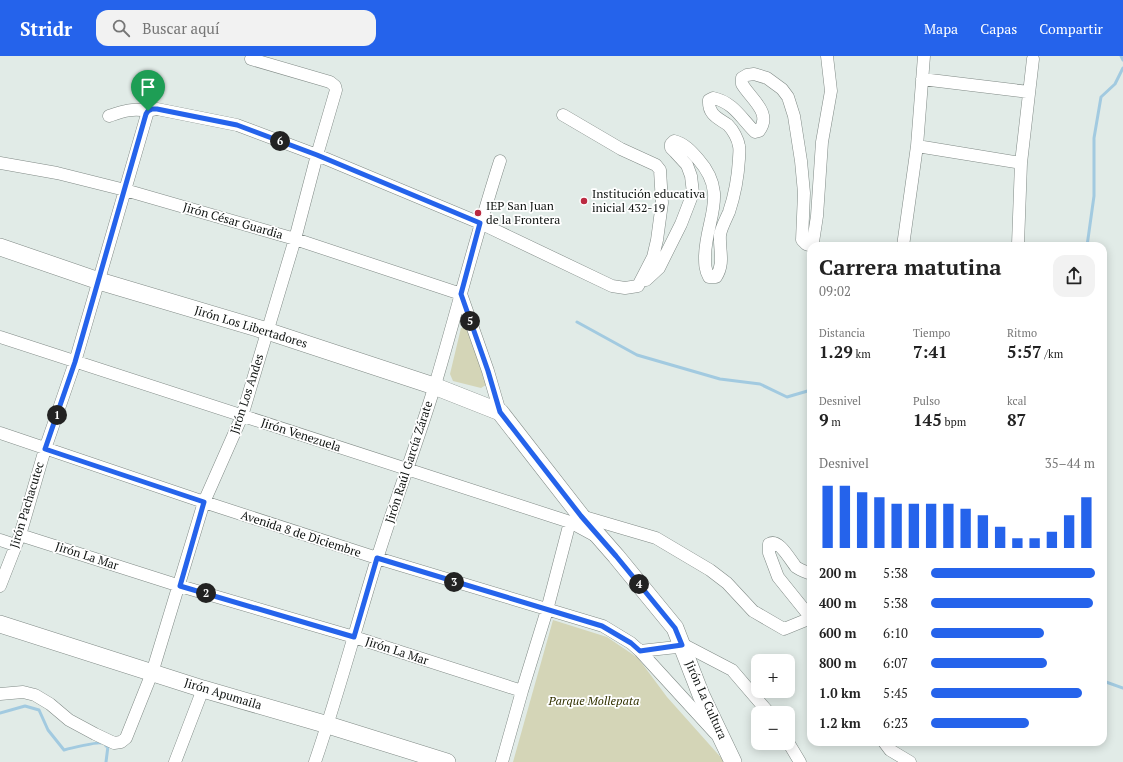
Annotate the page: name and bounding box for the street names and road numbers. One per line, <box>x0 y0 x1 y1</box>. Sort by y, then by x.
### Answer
street label: Jirón César Guardia <box>181 199 285 242</box>
street label: Jirón Los Libertadores <box>193 302 309 351</box>
street label: Jirón Los Andes <box>227 352 267 436</box>
street label: Jirón Raúl García Zárate <box>382 399 435 525</box>
street label: Jirón Venezuela <box>259 415 343 455</box>
street label: Jirón Pachacutec <box>6 460 47 550</box>
street label: Avenida 8 de Diciembre <box>239 507 363 560</box>
street label: Jirón La Mar <box>54 538 121 573</box>
street label: Jirón La Mar <box>364 633 431 668</box>
street label: Jirón La Cultura <box>682 658 731 742</box>
street label: Jirón Apumaila <box>183 675 264 712</box>

